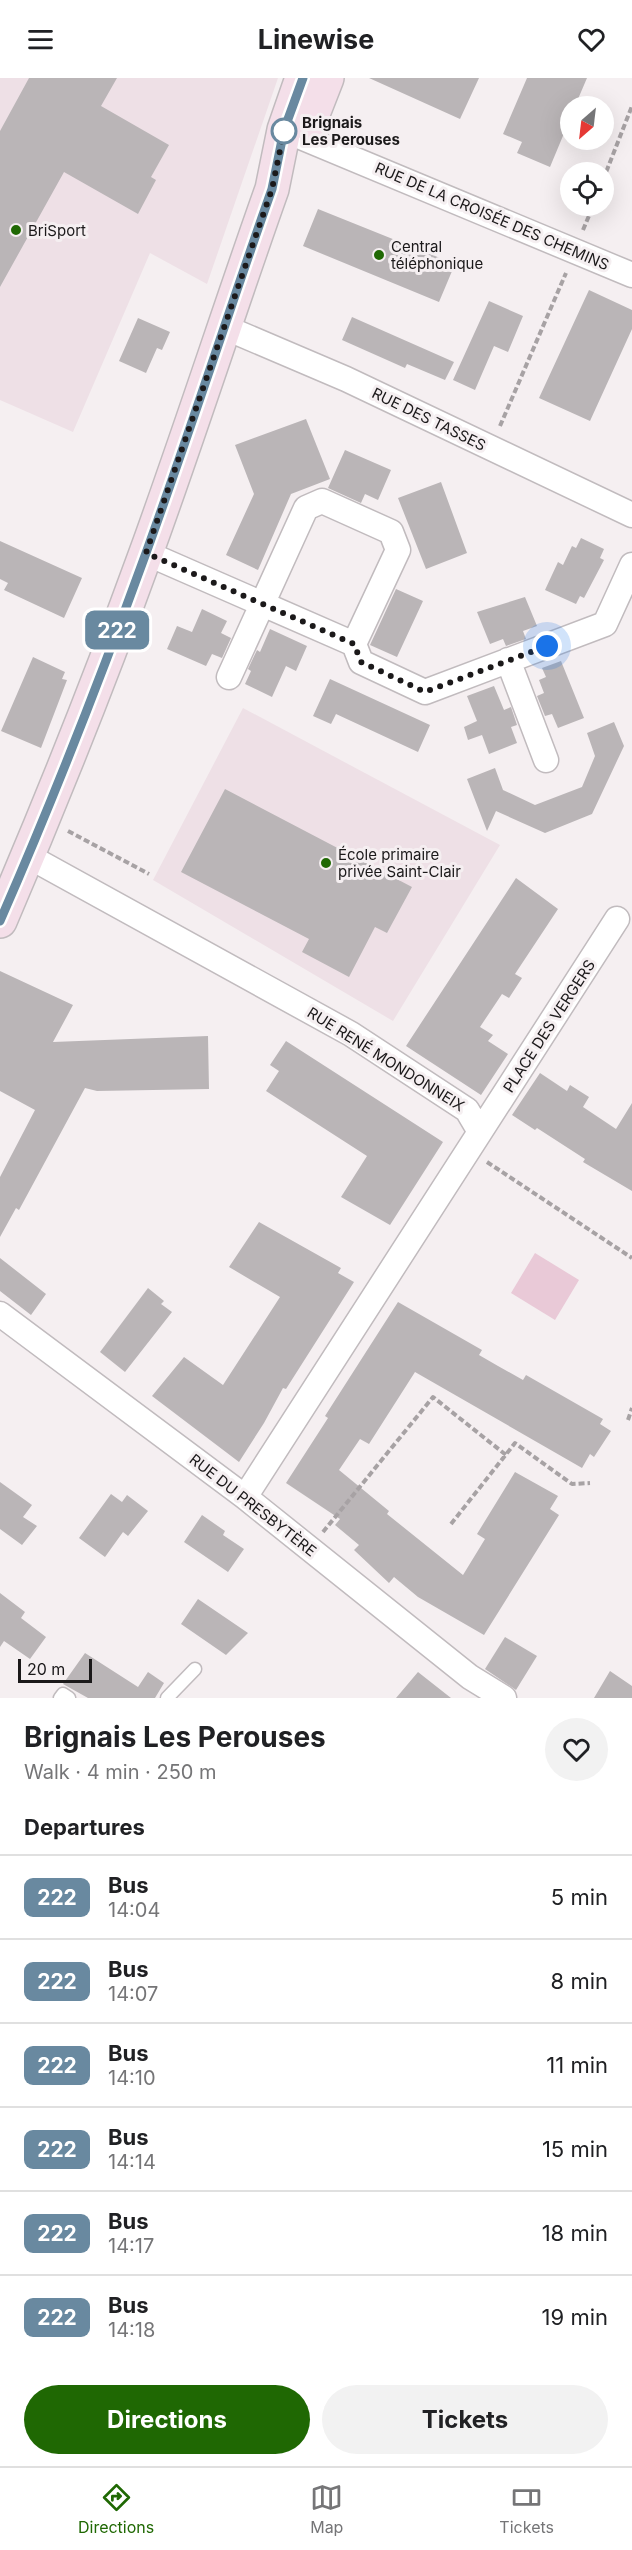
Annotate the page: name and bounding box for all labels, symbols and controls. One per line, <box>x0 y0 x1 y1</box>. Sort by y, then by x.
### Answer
icon: menu <box>24 23 57 56</box>
text: Linewise <box>258 23 374 56</box>
icon: heart <box>575 23 608 56</box>
north arrow <box>560 96 614 150</box>
map controls <box>560 96 614 216</box>
place label: Brignais Les Perouses <box>302 113 400 149</box>
marker: Brignais Les Perouses <box>271 118 297 144</box>
street label: RUE DE LA CROISÉE DES CHEMINS <box>372 158 612 274</box>
button: locate <box>560 162 614 216</box>
place label: BriSport <box>28 221 86 240</box>
marker: BriSport <box>9 223 23 237</box>
place label: Central téléphonique <box>391 237 483 273</box>
marker: Central téléphonique <box>372 248 386 262</box>
street label: RUE DES TASSES <box>369 383 489 455</box>
line badge: 222 <box>82 610 152 650</box>
text: 222 <box>97 618 137 643</box>
your location <box>532 631 562 661</box>
place label: École primaire privée Saint-Clair <box>338 845 461 881</box>
marker: École primaire privée Saint-Clair <box>319 856 333 870</box>
street label: PLACE DES VERGERS <box>499 956 599 1096</box>
street label: RUE RENÉ MONDONNEIX <box>304 1003 468 1115</box>
street label: RUE DU PRESBYTÈRE <box>186 1450 320 1560</box>
scale bar <box>18 1656 92 1684</box>
text: 20 m <box>27 1659 65 1679</box>
button: heart <box>545 1718 608 1781</box>
text: Brignais Les Perouses <box>24 1720 326 1754</box>
text: Walk · 4 min · 250 m <box>24 1760 217 1784</box>
text: Departures <box>24 1814 145 1840</box>
text: Bus <box>108 1872 149 1898</box>
text: 5 min <box>551 1884 608 1910</box>
text: 222 <box>37 1885 77 1910</box>
text: 14:04 <box>108 1898 160 1922</box>
text: Bus <box>108 1956 149 1982</box>
text: 8 min <box>551 1968 608 1994</box>
text: 222 <box>37 1969 77 1994</box>
text: 14:07 <box>108 1982 158 2006</box>
text: Bus <box>108 2040 149 2066</box>
text: 11 min <box>546 2052 608 2078</box>
text: 222 <box>37 2053 77 2078</box>
text: 14:10 <box>108 2066 156 2090</box>
text: Bus <box>108 2124 149 2150</box>
text: 15 min <box>542 2136 608 2162</box>
text: 222 <box>37 2137 77 2162</box>
text: 14:14 <box>108 2150 156 2174</box>
text: Bus <box>108 2208 149 2234</box>
text: 18 min <box>542 2220 608 2246</box>
text: 222 <box>37 2221 77 2246</box>
text: 14:17 <box>108 2234 154 2258</box>
text: Bus <box>108 2292 149 2318</box>
text: 19 min <box>542 2304 608 2330</box>
text: 222 <box>37 2305 77 2330</box>
text: 14:18 <box>108 2318 155 2342</box>
button: Directions <box>24 2385 310 2454</box>
button: Tickets <box>322 2385 608 2454</box>
tab: Directions <box>78 2481 154 2537</box>
tab: Map <box>310 2481 343 2537</box>
tab: Tickets <box>499 2481 554 2537</box>

